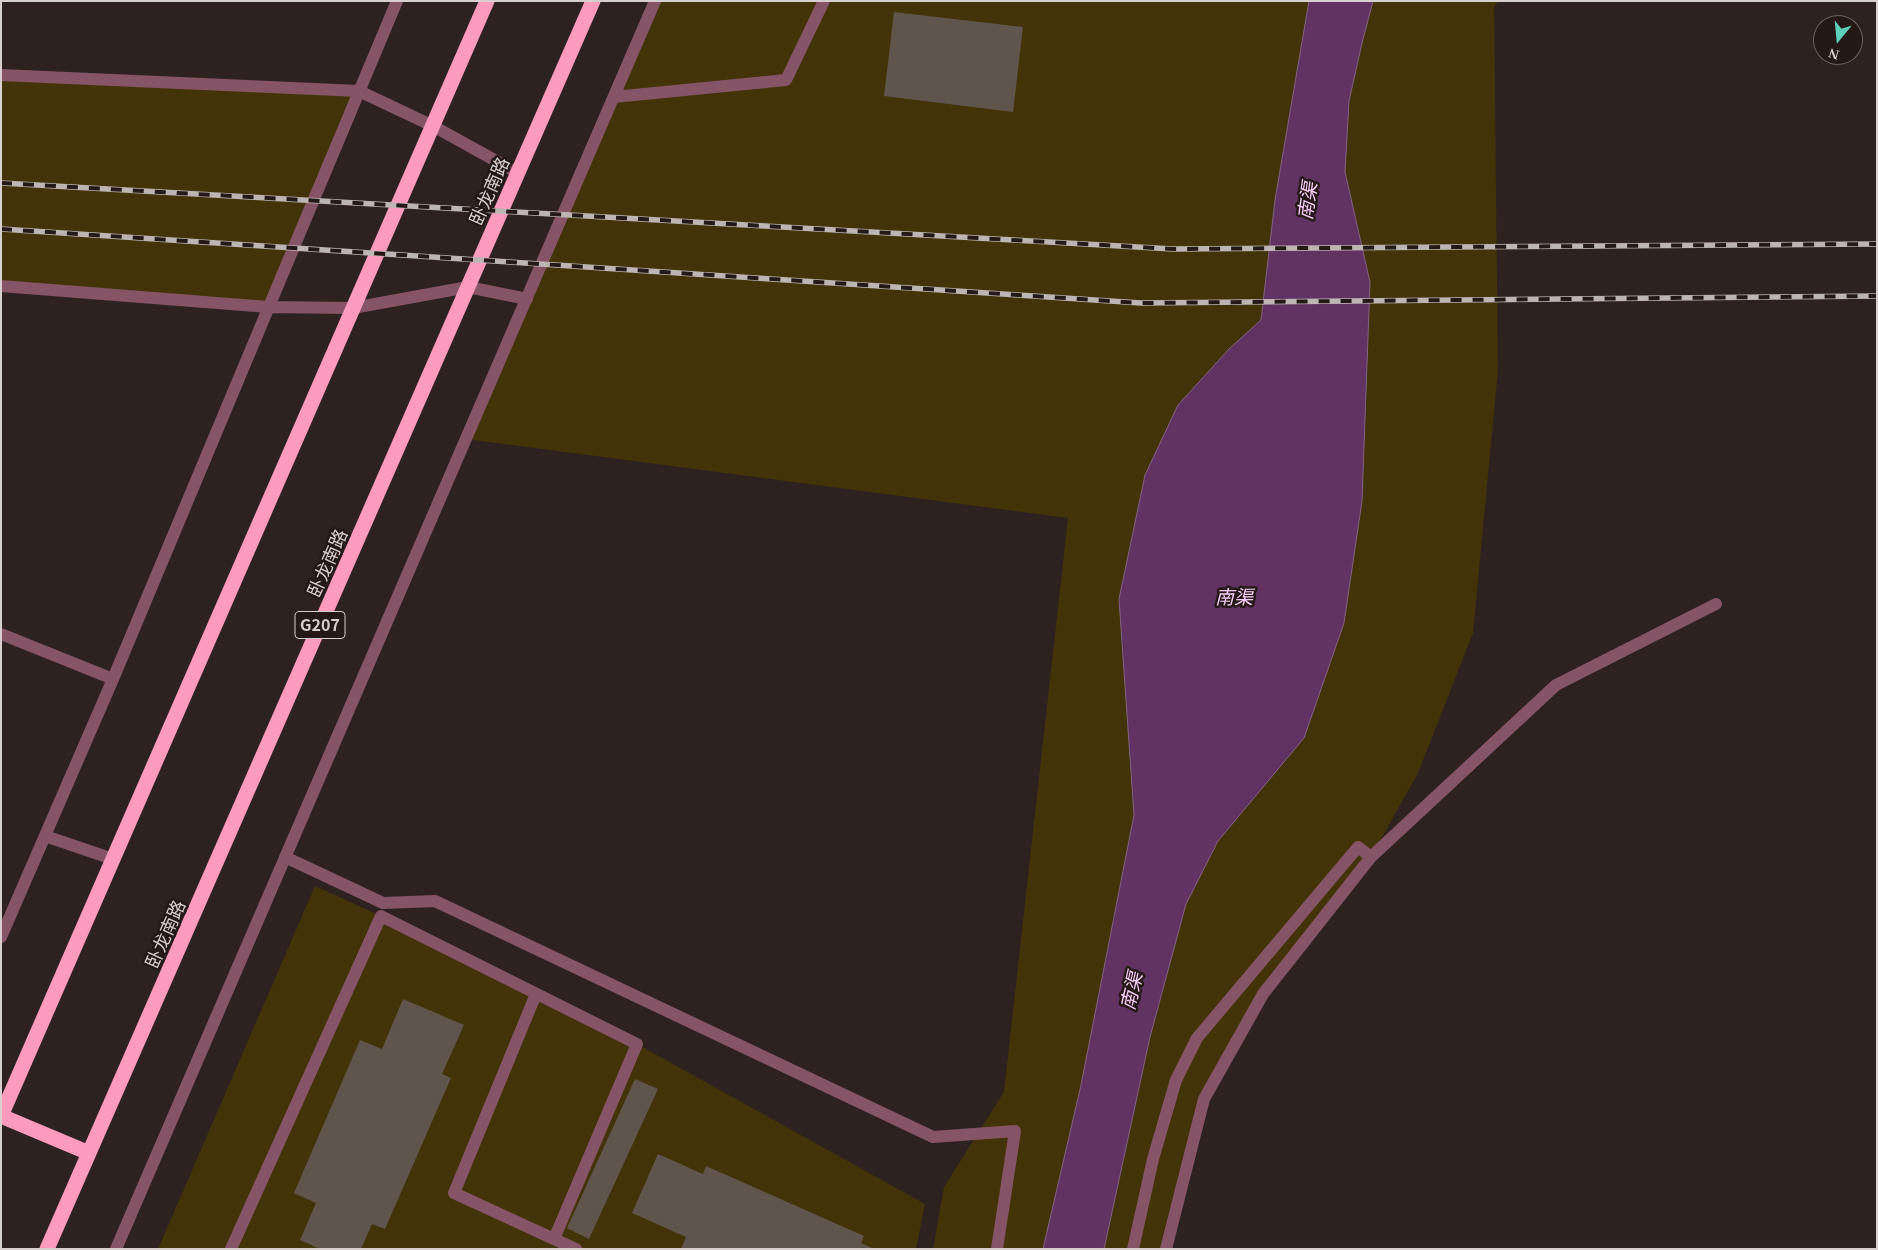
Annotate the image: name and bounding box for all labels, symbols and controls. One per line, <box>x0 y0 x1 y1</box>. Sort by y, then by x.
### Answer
north arrow <box>1813 15 1863 65</box>
text: N <box>1827 45 1841 63</box>
street label: 卧龙南路 <box>464 154 514 228</box>
water label: 南渠 <box>1293 181 1321 221</box>
street label: 卧龙南路 <box>302 526 352 600</box>
water label: 南渠 <box>1215 586 1253 608</box>
road number: G207 <box>295 612 345 638</box>
street label: 卧龙南路 <box>140 897 190 971</box>
water label: 南渠 <box>1116 970 1146 1012</box>

